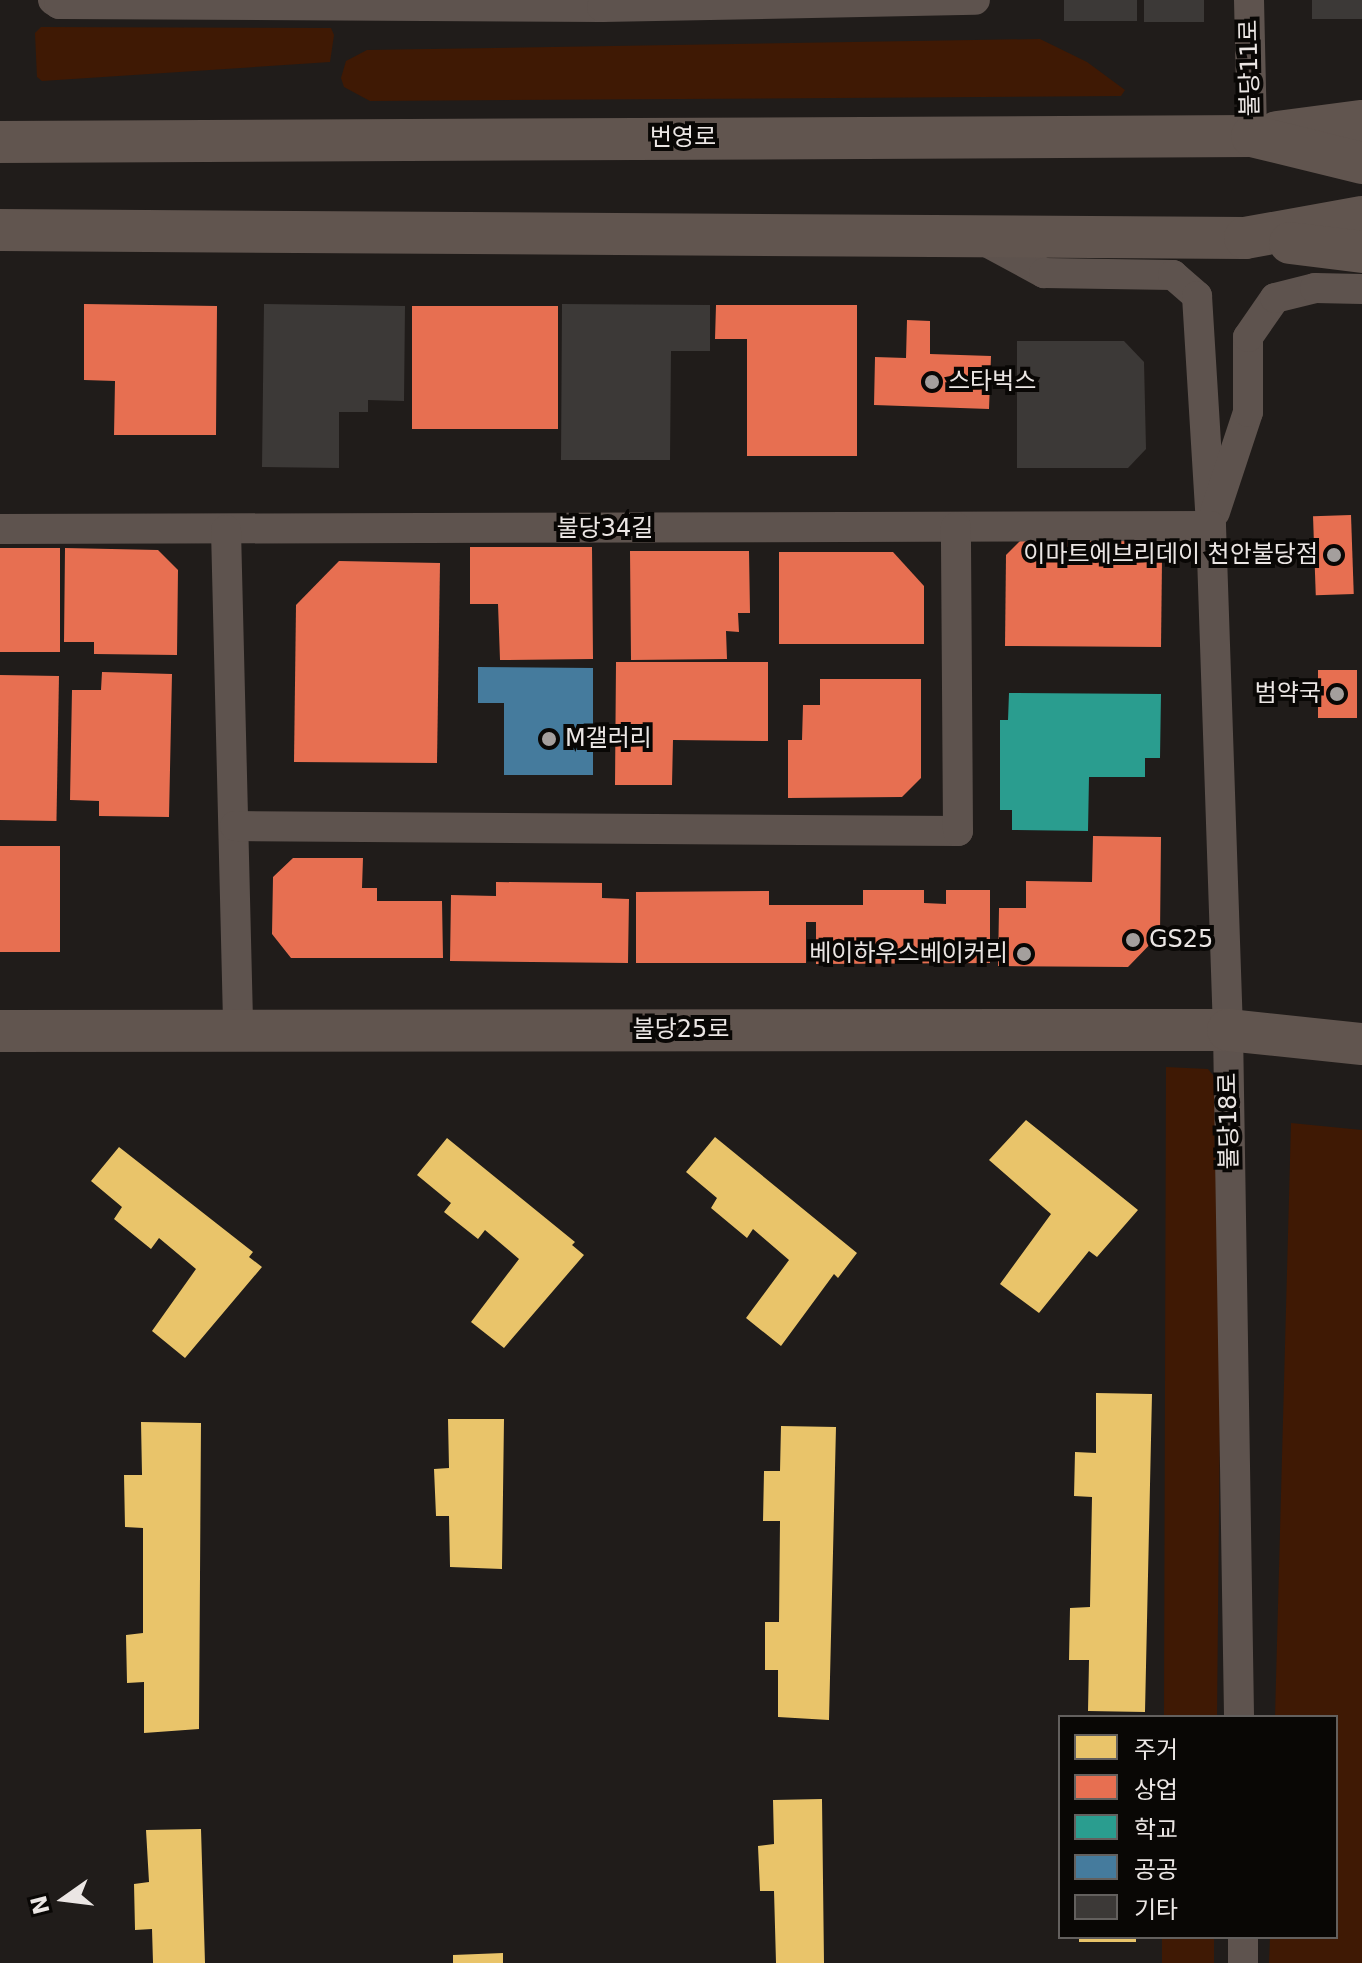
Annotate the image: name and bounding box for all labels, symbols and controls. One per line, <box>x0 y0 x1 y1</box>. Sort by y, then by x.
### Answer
street label: 불당11로 <box>1235 19 1265 117</box>
street label: 번영로 <box>650 124 716 152</box>
place label: 스타벅스 <box>948 368 1036 396</box>
marker: 스타벅스 <box>923 373 941 391</box>
street label: 불당34길 <box>557 515 653 543</box>
place label: 이마트에브리데이 천안불당점 <box>1023 541 1318 569</box>
marker: 이마트에브리데이 천안불당점 <box>1325 546 1343 564</box>
place label: 범약국 <box>1255 680 1321 708</box>
marker: 범약국 <box>1328 685 1346 703</box>
place label: M갤러리 <box>565 725 652 753</box>
marker: M갤러리 <box>540 730 558 748</box>
place label: GS25 <box>1149 926 1213 954</box>
marker: GS25 <box>1124 931 1142 949</box>
place label: 베이하우스베이커리 <box>809 940 1008 968</box>
marker: 베이하우스베이커리 <box>1015 945 1033 963</box>
street label: 불당25로 <box>633 1016 729 1044</box>
street label: 불당18로 <box>1214 1072 1244 1170</box>
legend <box>1058 1715 1338 1939</box>
text: 주거 <box>1134 1736 1178 1764</box>
text: 상업 <box>1134 1776 1178 1804</box>
text: 학교 <box>1134 1816 1178 1844</box>
text: 공공 <box>1134 1856 1178 1884</box>
north arrow <box>24 1859 104 1939</box>
text: N <box>26 1893 55 1917</box>
text: 기타 <box>1134 1896 1178 1924</box>

